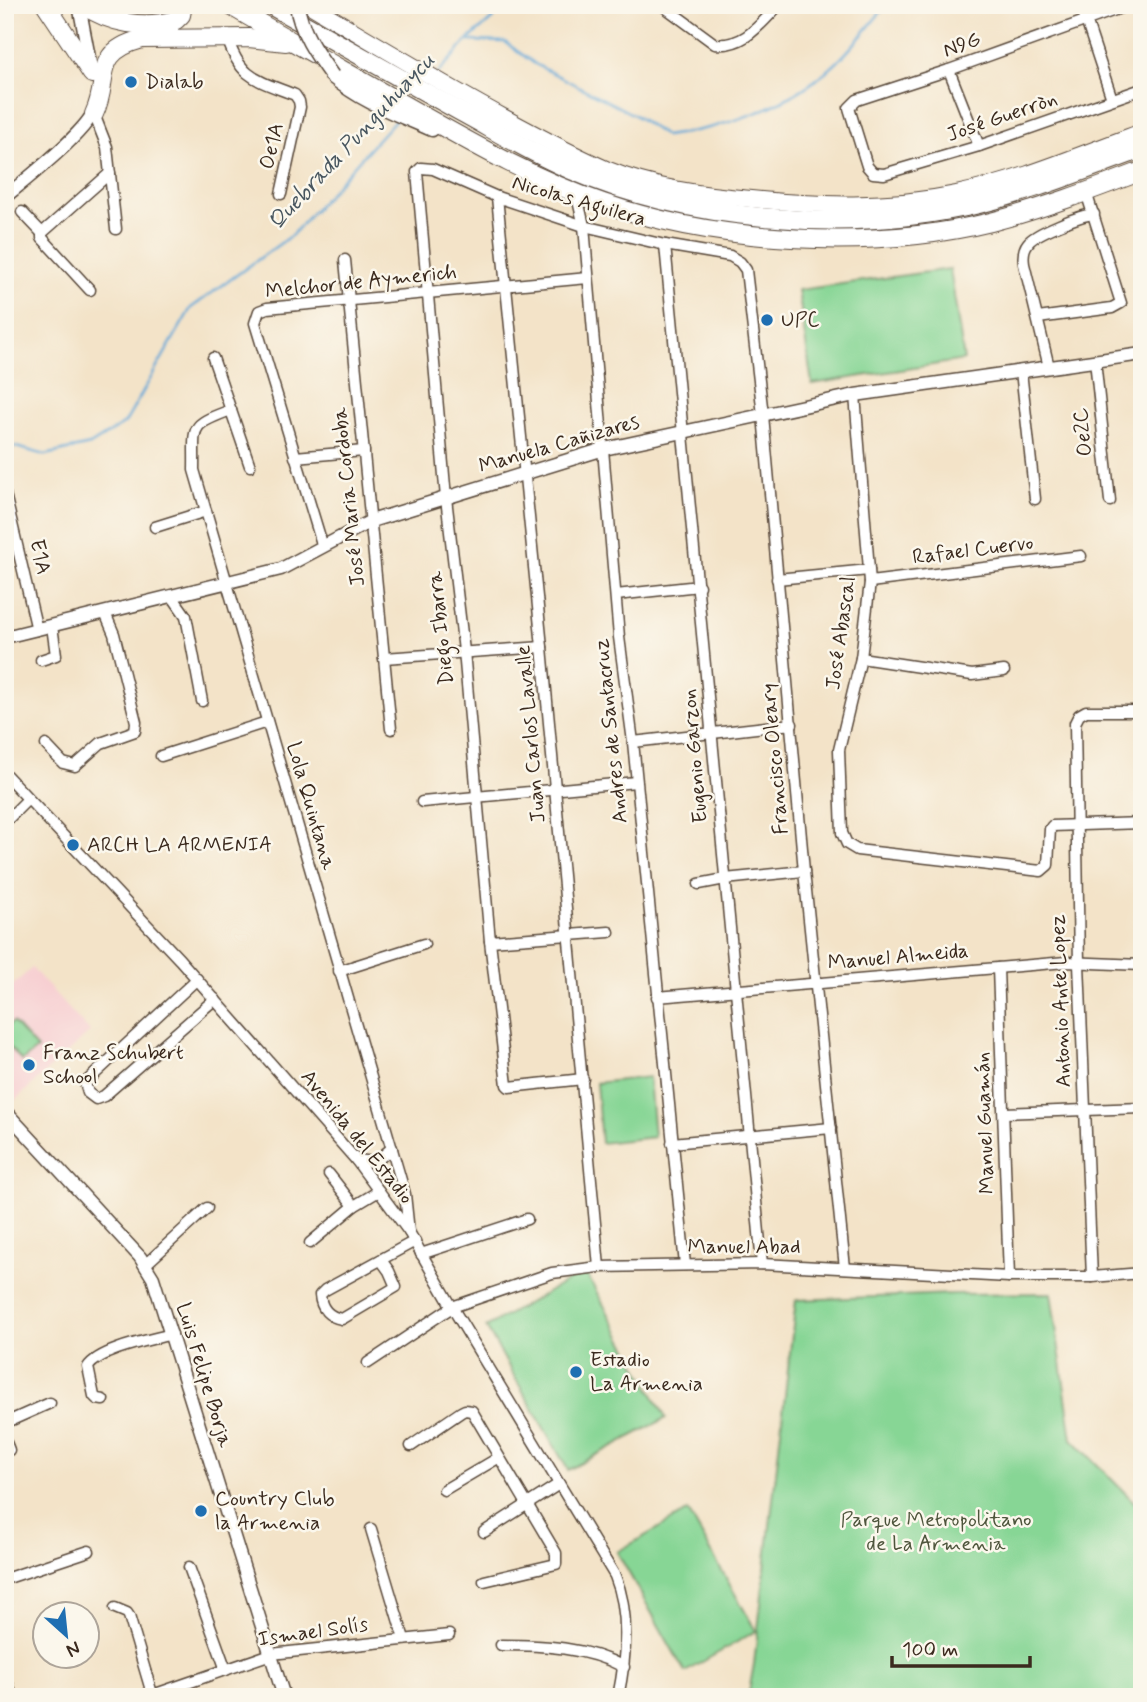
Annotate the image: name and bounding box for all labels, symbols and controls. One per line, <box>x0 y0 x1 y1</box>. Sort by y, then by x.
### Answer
street label: N9G <box>939 25 985 65</box>
water label: Quebrada Punguhuaycu <box>262 47 442 237</box>
place label: Dialab <box>145 68 204 96</box>
marker: Dialab <box>123 74 139 90</box>
street label: José Guerròn <box>943 85 1061 149</box>
street label: Oe1A <box>253 120 291 172</box>
street label: Nicolas Aguilera <box>508 169 649 235</box>
street label: Melchor de Aymerich <box>264 258 458 306</box>
place label: UPC <box>781 306 819 334</box>
marker: UPC <box>759 312 775 328</box>
street label: José Maria Cordoba <box>326 406 372 588</box>
street label: Oe2C <box>1067 406 1099 458</box>
street label: Manuela Cañizares <box>475 408 643 480</box>
street label: Rafael Cuervo <box>911 529 1035 571</box>
street label: E1A <box>22 537 58 577</box>
street label: Diego Ibarra <box>421 569 463 686</box>
street label: José Abascal <box>819 574 863 692</box>
street label: Andres de Santacruz <box>587 637 635 825</box>
street label: Juan Carlos Lavalle <box>509 644 553 824</box>
street label: Francisco Oleary <box>754 682 796 836</box>
street label: Eugenio Garzon <box>675 688 715 824</box>
street label: Lola Quintana <box>279 739 343 874</box>
place label: ARCH LA ARMENIA <box>87 831 272 859</box>
marker: ARCH LA ARMENIA <box>65 837 81 853</box>
street label: Antonio Ante Lopez <box>1044 914 1078 1088</box>
street label: Manuel Almeida <box>826 937 970 977</box>
place label: Franz Schubert School <box>43 1039 184 1091</box>
street label: Manuel Guamán <box>969 1051 1001 1195</box>
marker: Franz Schubert School <box>21 1057 37 1073</box>
street label: Avenida del Estadio <box>294 1064 420 1210</box>
street label: Manuel Abad <box>687 1233 801 1261</box>
street label: Luis Felipe Borja <box>169 1299 239 1451</box>
place label: Estadio La Armenia <box>590 1346 703 1398</box>
marker: Estadio La Armenia <box>568 1364 584 1380</box>
place label: Country Club la Armenia <box>215 1485 335 1537</box>
marker: Country Club la Armenia <box>193 1503 209 1519</box>
park label: Parque Metropolitano de La Armenia <box>840 1506 1032 1558</box>
north arrow <box>32 1600 102 1670</box>
street label: Ismael Solís <box>256 1610 370 1654</box>
scale bar <box>892 1625 1030 1669</box>
text: N <box>62 1635 84 1663</box>
text: 100 m <box>902 1636 958 1664</box>

